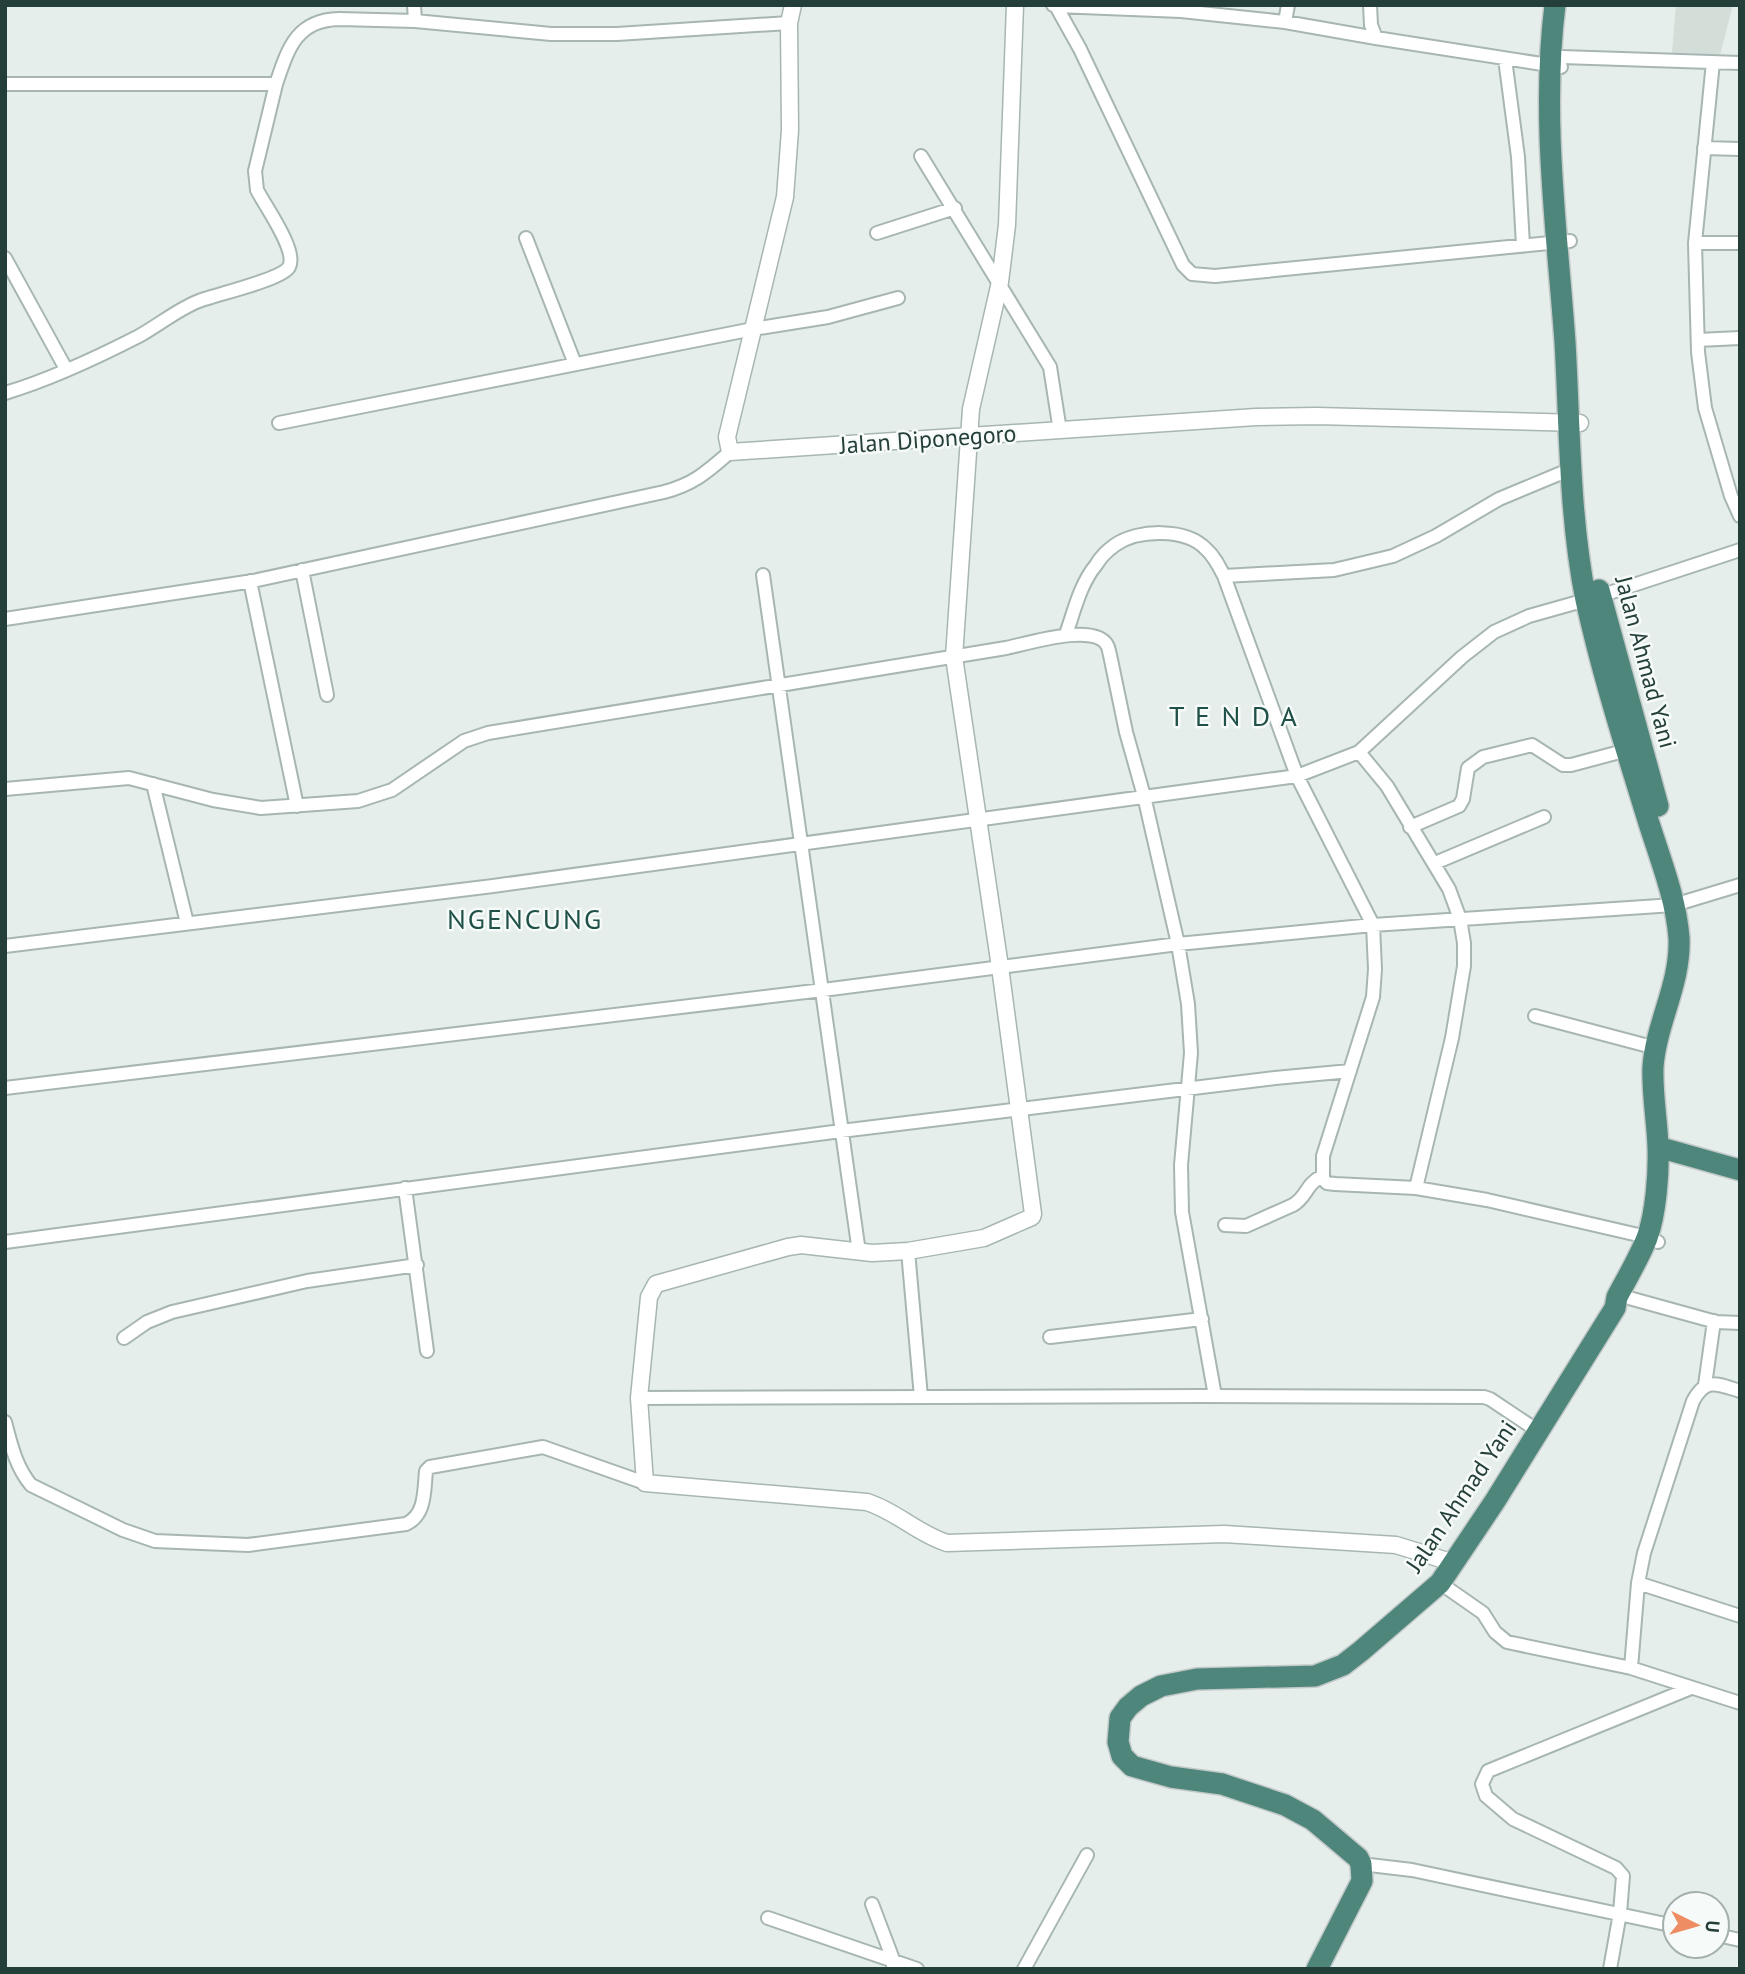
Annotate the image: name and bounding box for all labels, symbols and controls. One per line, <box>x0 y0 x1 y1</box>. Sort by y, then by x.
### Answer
street label: Jalan Diponegoro <box>838 417 1017 461</box>
street label: Jalan Ahmad Yani <box>1608 572 1684 751</box>
district label: T E N D A <box>1169 697 1299 734</box>
district label: NGENCUNG <box>447 900 603 937</box>
street label: Jalan Ahmad Yani <box>1398 1414 1523 1579</box>
north arrow <box>1661 1890 1731 1960</box>
text: U <box>1700 1919 1725 1933</box>

